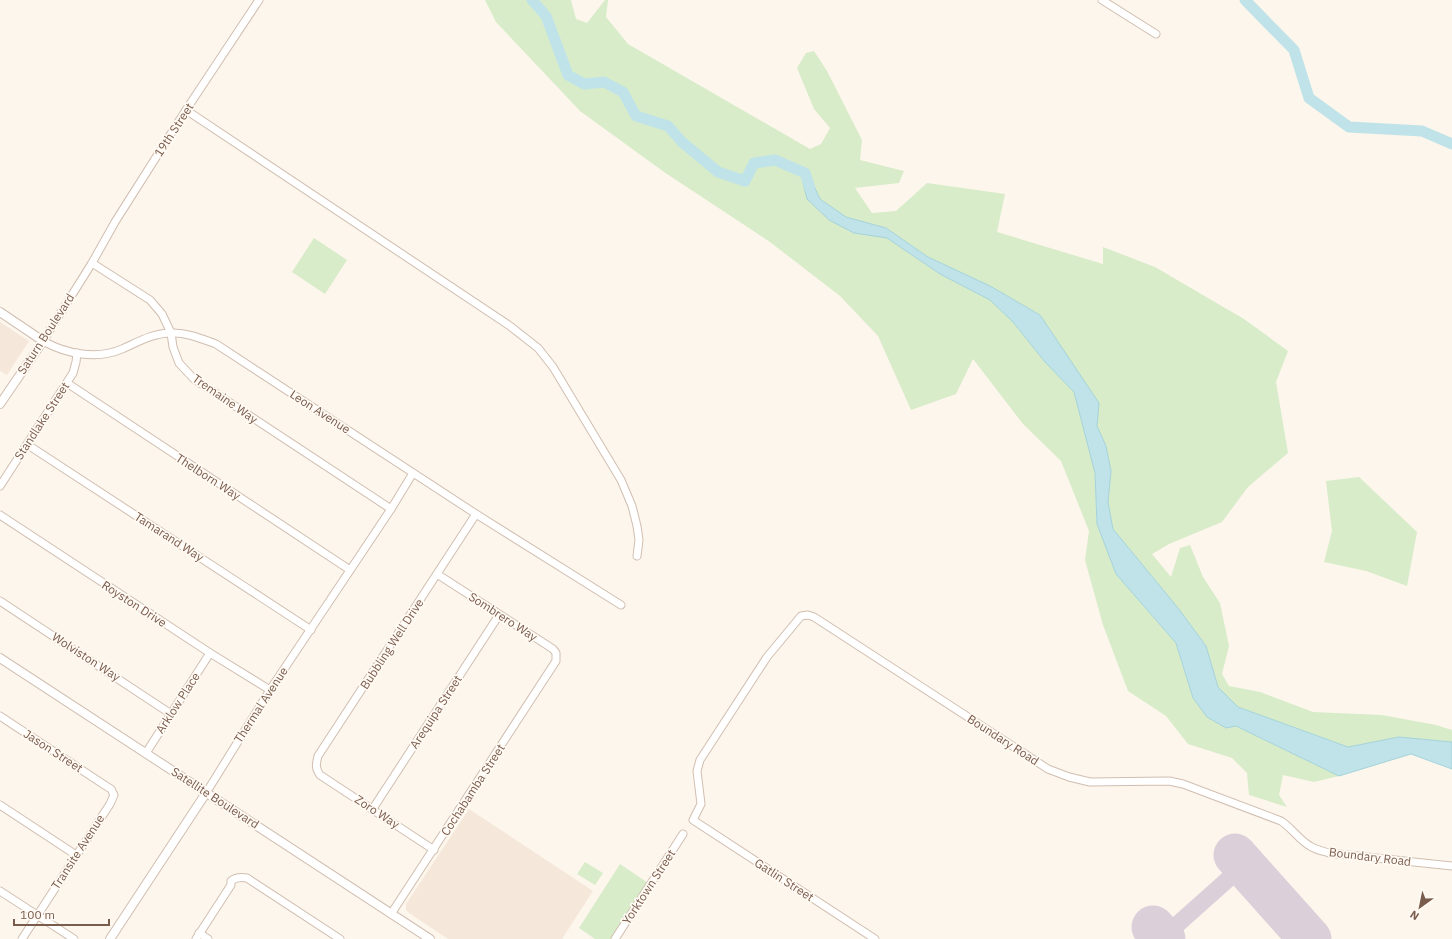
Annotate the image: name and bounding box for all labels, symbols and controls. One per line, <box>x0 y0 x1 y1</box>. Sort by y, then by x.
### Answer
street label: 19th Street <box>151 100 197 159</box>
street label: Saturn Boulevard <box>14 291 77 377</box>
street label: Tremaine Way <box>190 371 261 427</box>
street label: Standlake Street <box>11 379 72 462</box>
street label: Leon Avenue <box>287 387 354 437</box>
street label: Thelborn Way <box>173 450 243 503</box>
street label: Tamarand Way <box>132 509 207 565</box>
street label: Royston Drive <box>99 577 170 630</box>
street label: Sombrero Way <box>466 589 540 644</box>
street label: Bubbling Well Drive <box>357 595 427 692</box>
street label: Wolviston Way <box>49 629 123 684</box>
street label: Thermal Avenue <box>230 664 291 746</box>
street label: Arklow Place <box>152 669 203 736</box>
street label: Arequipa Street <box>406 672 465 751</box>
street label: Boundary Road <box>965 711 1042 768</box>
street label: Jason Street <box>21 726 86 775</box>
street label: Cochabamba Street <box>437 741 508 838</box>
street label: Satellite Boulevard <box>168 764 262 832</box>
street label: Zoro Way <box>352 792 403 832</box>
street label: Transite Avenue <box>48 811 108 892</box>
street label: Boundary Road <box>1328 844 1412 869</box>
street label: Yorktown Street <box>619 846 678 927</box>
street label: Gatlin Street <box>752 855 817 904</box>
north arrow <box>1400 887 1440 927</box>
scale bar <box>14 901 109 927</box>
text: 100 m <box>20 907 55 922</box>
text: N <box>1407 907 1422 923</box>

